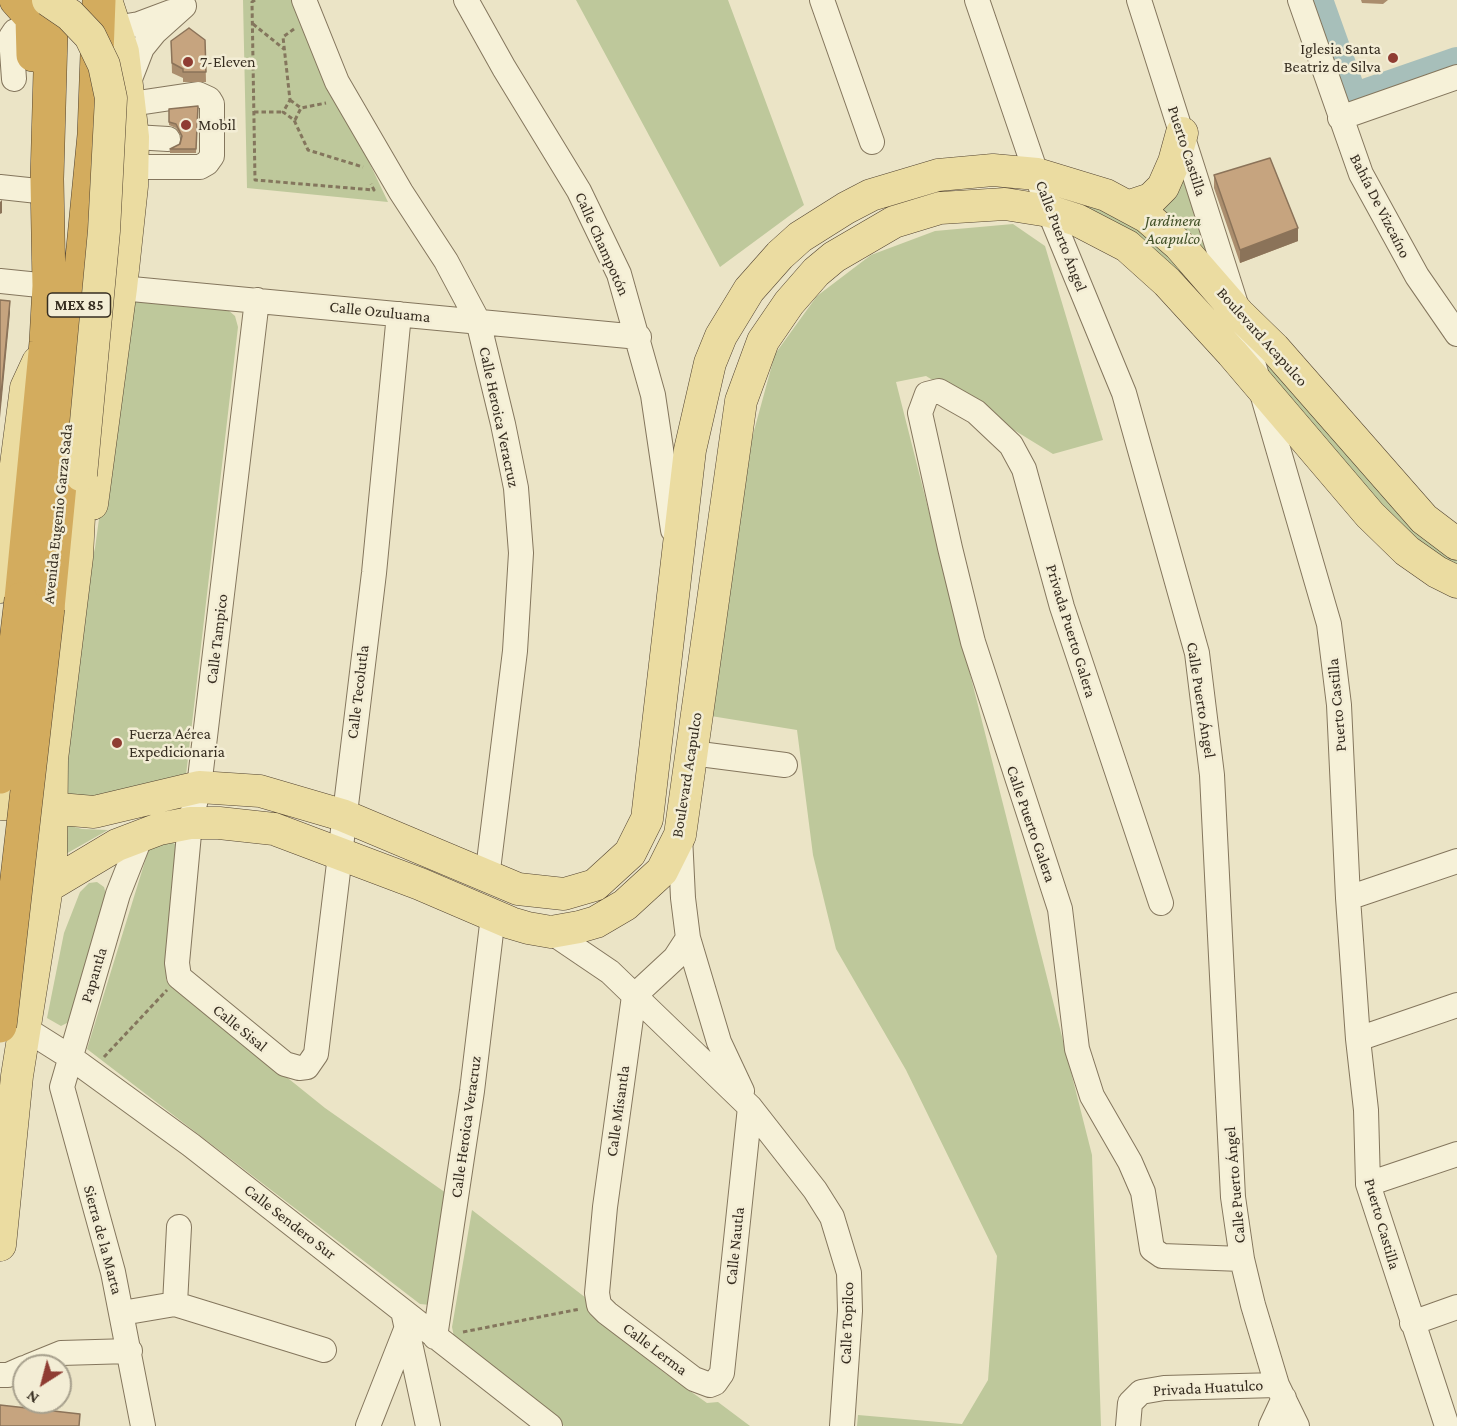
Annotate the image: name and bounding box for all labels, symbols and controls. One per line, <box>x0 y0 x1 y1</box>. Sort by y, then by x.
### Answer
place label: Iglesia Santa Beatriz de Silva <box>1284 39 1381 77</box>
marker: Iglesia Santa Beatriz de Silva <box>1386 51 1400 65</box>
place label: 7-Eleven <box>200 52 256 72</box>
marker: 7-Eleven <box>181 55 195 69</box>
street label: Puerto Castilla <box>1163 103 1211 199</box>
place label: Mobil <box>198 115 236 135</box>
marker: Mobil <box>179 118 193 132</box>
street label: Bahía De Vizcaíno <box>1345 151 1415 261</box>
street label: Calle Puerto Ángel <box>1031 178 1091 294</box>
street label: Calle Champotón <box>571 189 633 299</box>
park label: Jardinera Acapulco <box>1145 211 1201 249</box>
street label: Boulevard Acapulco <box>1213 284 1311 390</box>
road number: MEX 85 <box>48 293 110 317</box>
street label: Calle Ozuluama <box>329 297 431 327</box>
street label: Calle Heroica Veracruz <box>475 345 523 489</box>
street label: Avenida Eugenio Garza Sada <box>39 423 77 605</box>
street label: Privada Puerto Galera <box>1042 562 1100 700</box>
street label: Calle Tampico <box>202 593 232 685</box>
street label: Calle Puerto Ángel <box>1182 641 1220 759</box>
street label: Calle Tecolutla <box>343 644 373 740</box>
street label: Puerto Castilla <box>1323 657 1351 753</box>
street label: Boulevard Acapulco <box>668 711 706 839</box>
place label: Fuerza Aérea Expedicionaria <box>129 724 225 762</box>
marker: Fuerza Aérea Expedicionaria <box>110 736 124 750</box>
street label: Calle Puerto Galera <box>1002 763 1060 885</box>
street label: Papantla <box>77 945 111 1005</box>
street label: Calle Sisal <box>209 1000 271 1056</box>
street label: Calle Heroica Veracruz <box>447 1055 485 1199</box>
street label: Calle Misantla <box>602 1064 634 1158</box>
street label: Calle Puerto Ángel <box>1220 1126 1250 1244</box>
street label: Puerto Castilla <box>1360 1176 1404 1272</box>
street label: Calle Sendero Sur <box>240 1180 340 1264</box>
street label: Sierra de la Marta <box>79 1183 127 1297</box>
street label: Calle Nautla <box>721 1206 749 1286</box>
street label: Calle Topilco <box>836 1281 858 1365</box>
street label: Calle Lerma <box>619 1318 691 1380</box>
north arrow <box>12 1354 72 1414</box>
street label: Privada Huatulco <box>1152 1376 1264 1400</box>
text: N <box>23 1387 42 1407</box>

